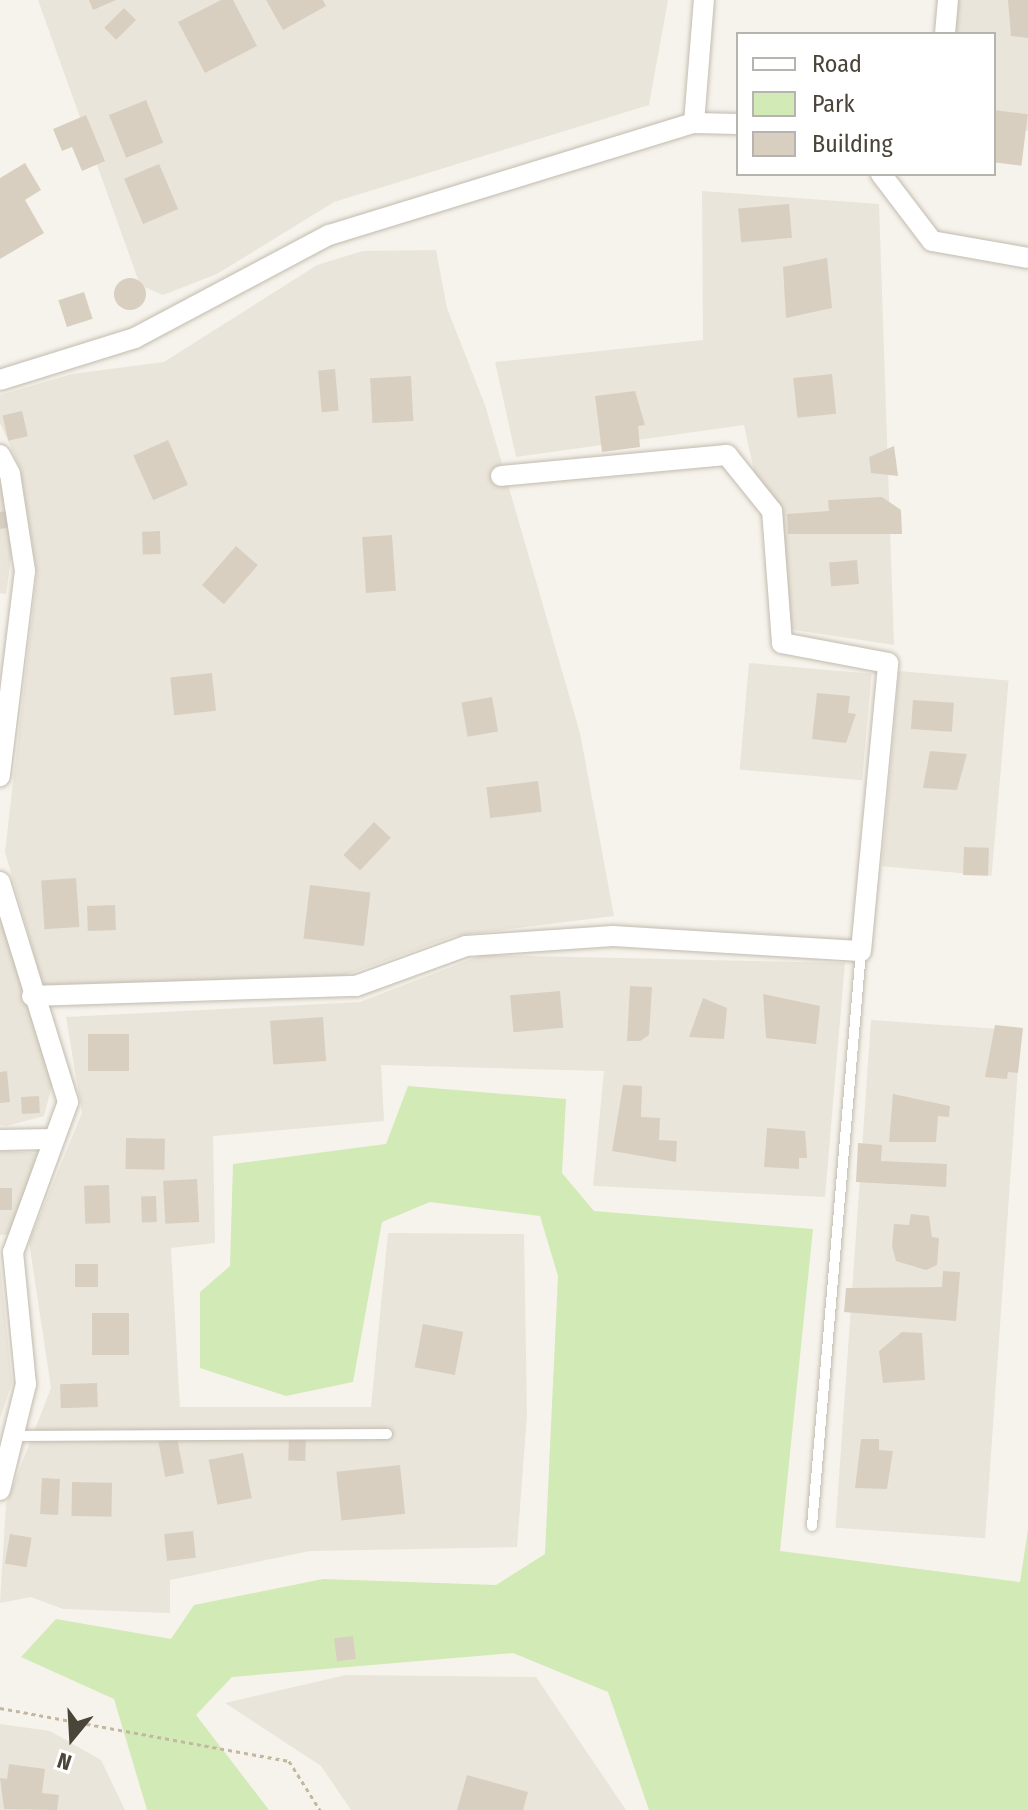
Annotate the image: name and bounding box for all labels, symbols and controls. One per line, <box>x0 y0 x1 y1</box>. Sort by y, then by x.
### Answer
legend <box>736 32 996 176</box>
text: Road <box>812 50 862 78</box>
text: Park <box>812 90 855 118</box>
text: Building <box>812 130 893 158</box>
north arrow <box>32 1698 112 1778</box>
text: N <box>54 1746 75 1776</box>

